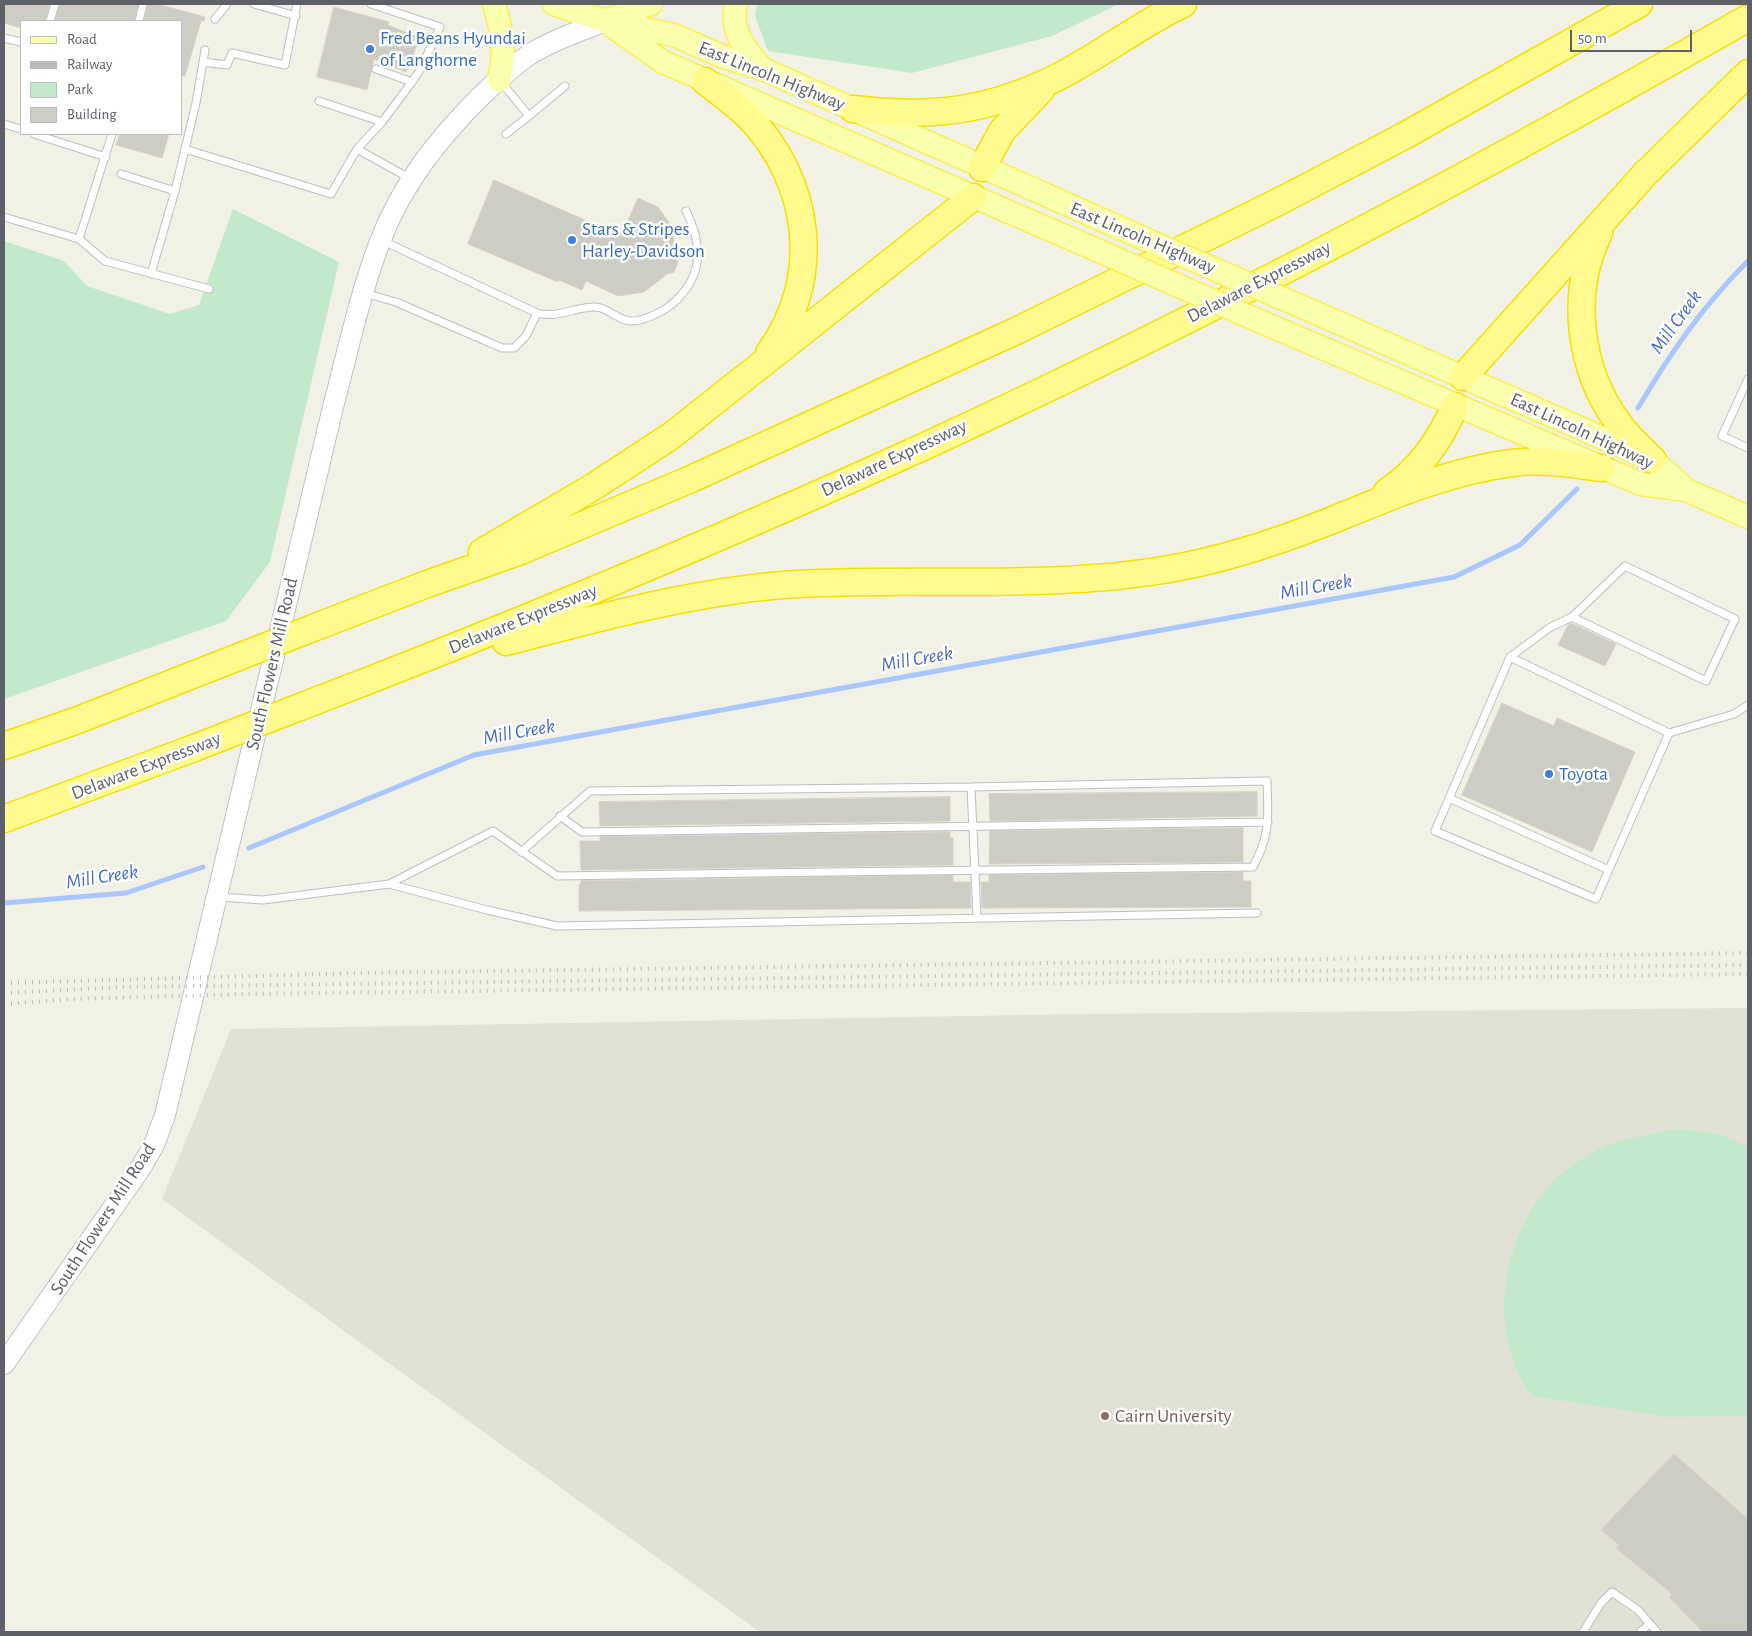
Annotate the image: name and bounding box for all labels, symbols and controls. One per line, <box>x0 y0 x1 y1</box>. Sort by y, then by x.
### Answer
legend <box>20 20 182 135</box>
scale bar <box>1572 20 1694 52</box>
place label: Fred Beans Hyundai of Langhorne <box>380 27 526 71</box>
text: 50 m <box>1578 31 1607 46</box>
text: Road <box>67 32 97 47</box>
street label: East Lincoln Highway <box>695 36 849 116</box>
marker: Fred Beans Hyundai of Langhorne <box>364 43 376 55</box>
text: Railway <box>67 57 112 72</box>
text: Park <box>67 82 93 97</box>
text: Building <box>67 107 117 122</box>
street label: East Lincoln Highway <box>1067 197 1219 279</box>
place label: Stars & Stripes Harley-Davidson <box>582 218 705 262</box>
marker: Stars & Stripes Harley-Davidson <box>566 234 578 246</box>
street label: Delaware Expressway <box>1183 236 1335 328</box>
water label: Mill Creek <box>1645 286 1707 358</box>
street label: East Lincoln Highway <box>1507 388 1657 474</box>
street label: Delaware Expressway <box>817 414 971 502</box>
water label: Mill Creek <box>1278 569 1354 605</box>
street label: South Flowers Mill Road <box>241 576 303 752</box>
street label: Delaware Expressway <box>445 579 601 659</box>
water label: Mill Creek <box>879 641 955 677</box>
water label: Mill Creek <box>481 714 557 750</box>
street label: Delaware Expressway <box>68 727 224 805</box>
place label: Toyota <box>1559 763 1608 785</box>
marker: Toyota <box>1543 768 1555 780</box>
water label: Mill Creek <box>64 859 140 895</box>
street label: South Flowers Mill Road <box>45 1139 161 1299</box>
place label: Cairn University <box>1115 1405 1232 1427</box>
marker: Cairn University <box>1099 1410 1111 1422</box>

